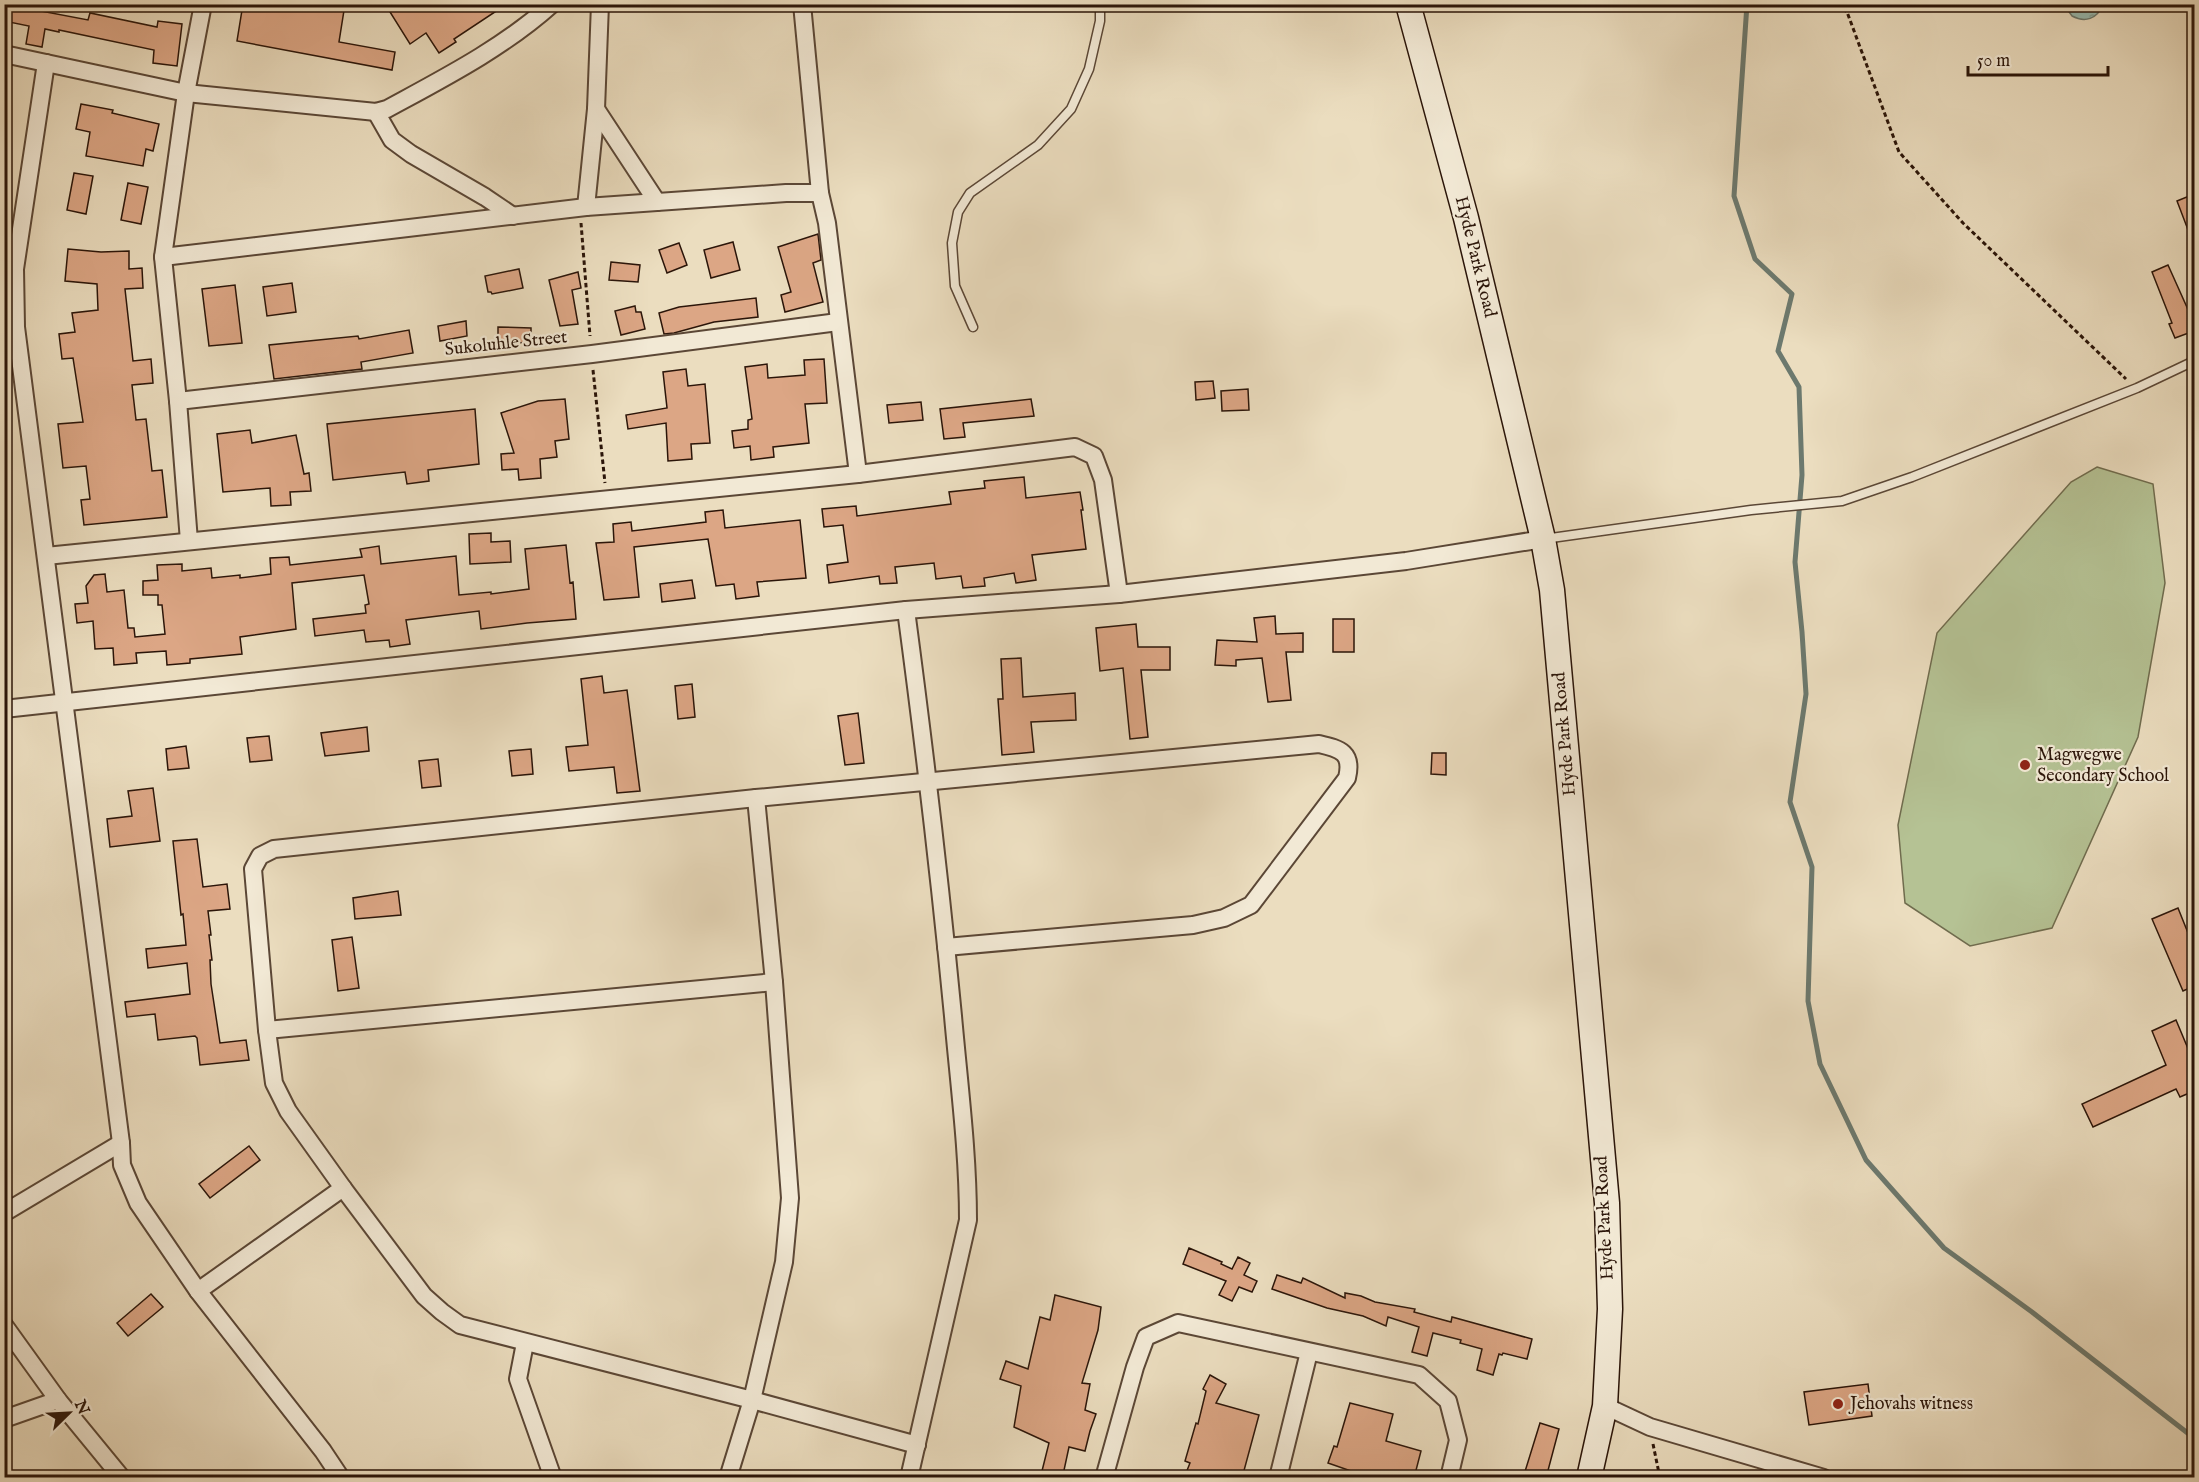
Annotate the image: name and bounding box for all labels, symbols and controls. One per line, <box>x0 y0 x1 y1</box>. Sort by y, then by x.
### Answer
scale bar <box>1968 39 2108 77</box>
text: 50 m <box>1977 50 2010 73</box>
street label: Hyde Park Road <box>1449 194 1501 320</box>
street label: Sukoluhle Street <box>444 326 568 362</box>
street label: Hyde Park Road <box>1548 671 1582 797</box>
place label: Magwegwe Secondary School <box>2037 744 2169 788</box>
marker: Magwegwe Secondary School <box>2018 758 2032 772</box>
street label: Hyde Park Road <box>1590 1155 1620 1281</box>
north arrow <box>39 1383 99 1443</box>
place label: Jehovahs witness <box>1848 1393 1973 1416</box>
text: N <box>69 1396 93 1418</box>
marker: Jehovahs witness <box>1831 1397 1845 1411</box>

